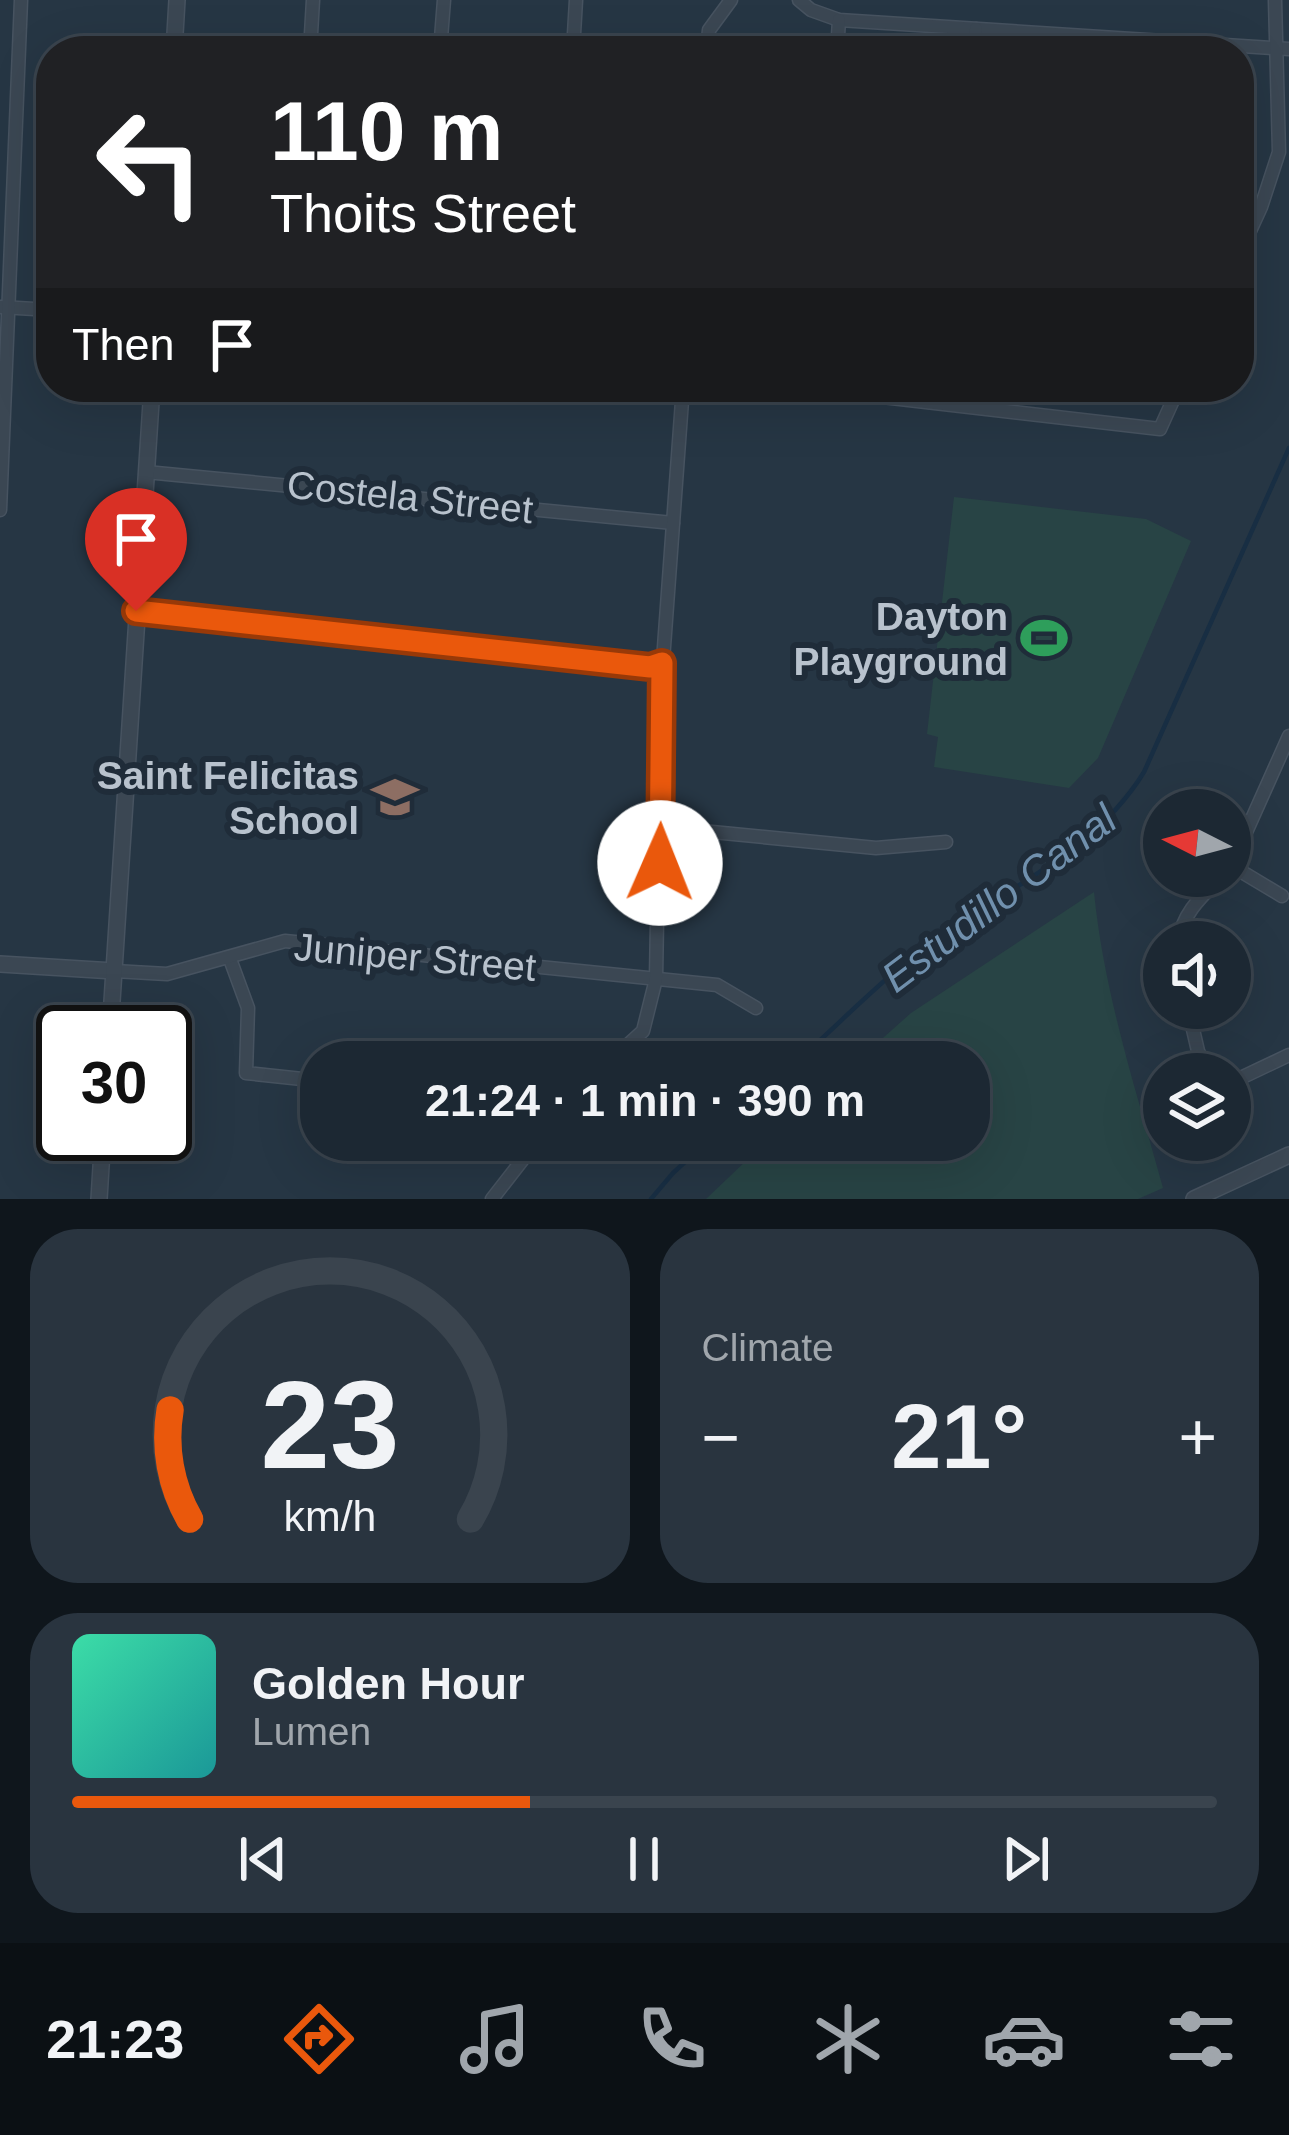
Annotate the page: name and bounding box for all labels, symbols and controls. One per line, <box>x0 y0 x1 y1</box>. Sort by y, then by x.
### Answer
icon: left <box>72 84 228 240</box>
text: 110 m <box>270 84 504 178</box>
text: Thoits Street <box>270 183 576 243</box>
icon: arrive <box>199 312 265 378</box>
text: Then <box>72 319 175 370</box>
street label: Costela Street <box>285 463 535 531</box>
pin <box>85 488 187 611</box>
icon: arrive <box>103 506 169 572</box>
place label: Dayton Playground <box>793 595 1008 683</box>
sports icon: Dayton Playground <box>1019 613 1069 663</box>
place label: Saint Felicitas School <box>97 754 359 842</box>
school or university icon: Saint Felicitas School <box>370 772 420 822</box>
north arrow <box>1143 789 1251 897</box>
map controls <box>1143 789 1251 1161</box>
water label: Estudillo Canal <box>873 794 1126 1001</box>
position arrow <box>597 800 723 926</box>
button: sound <box>1143 921 1251 1029</box>
street label: Juniper Street <box>292 925 538 989</box>
speed limit sign: 30 <box>36 1005 192 1161</box>
button: layers <box>1143 1053 1251 1161</box>
text: 21:24 · 1 min · 390 m <box>425 1075 865 1126</box>
text: Climate <box>702 1326 834 1369</box>
text: 23 <box>260 1355 399 1494</box>
text: 21° <box>891 1387 1027 1487</box>
text: − <box>702 1400 740 1474</box>
text: + <box>1178 1400 1217 1474</box>
text: km/h <box>283 1492 376 1540</box>
text: Golden Hour <box>252 1658 524 1709</box>
text: Lumen <box>252 1710 371 1753</box>
icon: previous <box>230 1826 296 1892</box>
icon: pause <box>611 1826 677 1892</box>
icon: next <box>993 1826 1059 1892</box>
icon: directions <box>277 1997 361 2081</box>
icon: music <box>453 1997 537 2081</box>
icon: phone <box>630 1997 714 2081</box>
icon: climate <box>806 1997 890 2081</box>
icon: car <box>982 1997 1066 2081</box>
icon: filters <box>1159 1997 1243 2081</box>
text: 21:23 <box>46 2009 184 2069</box>

